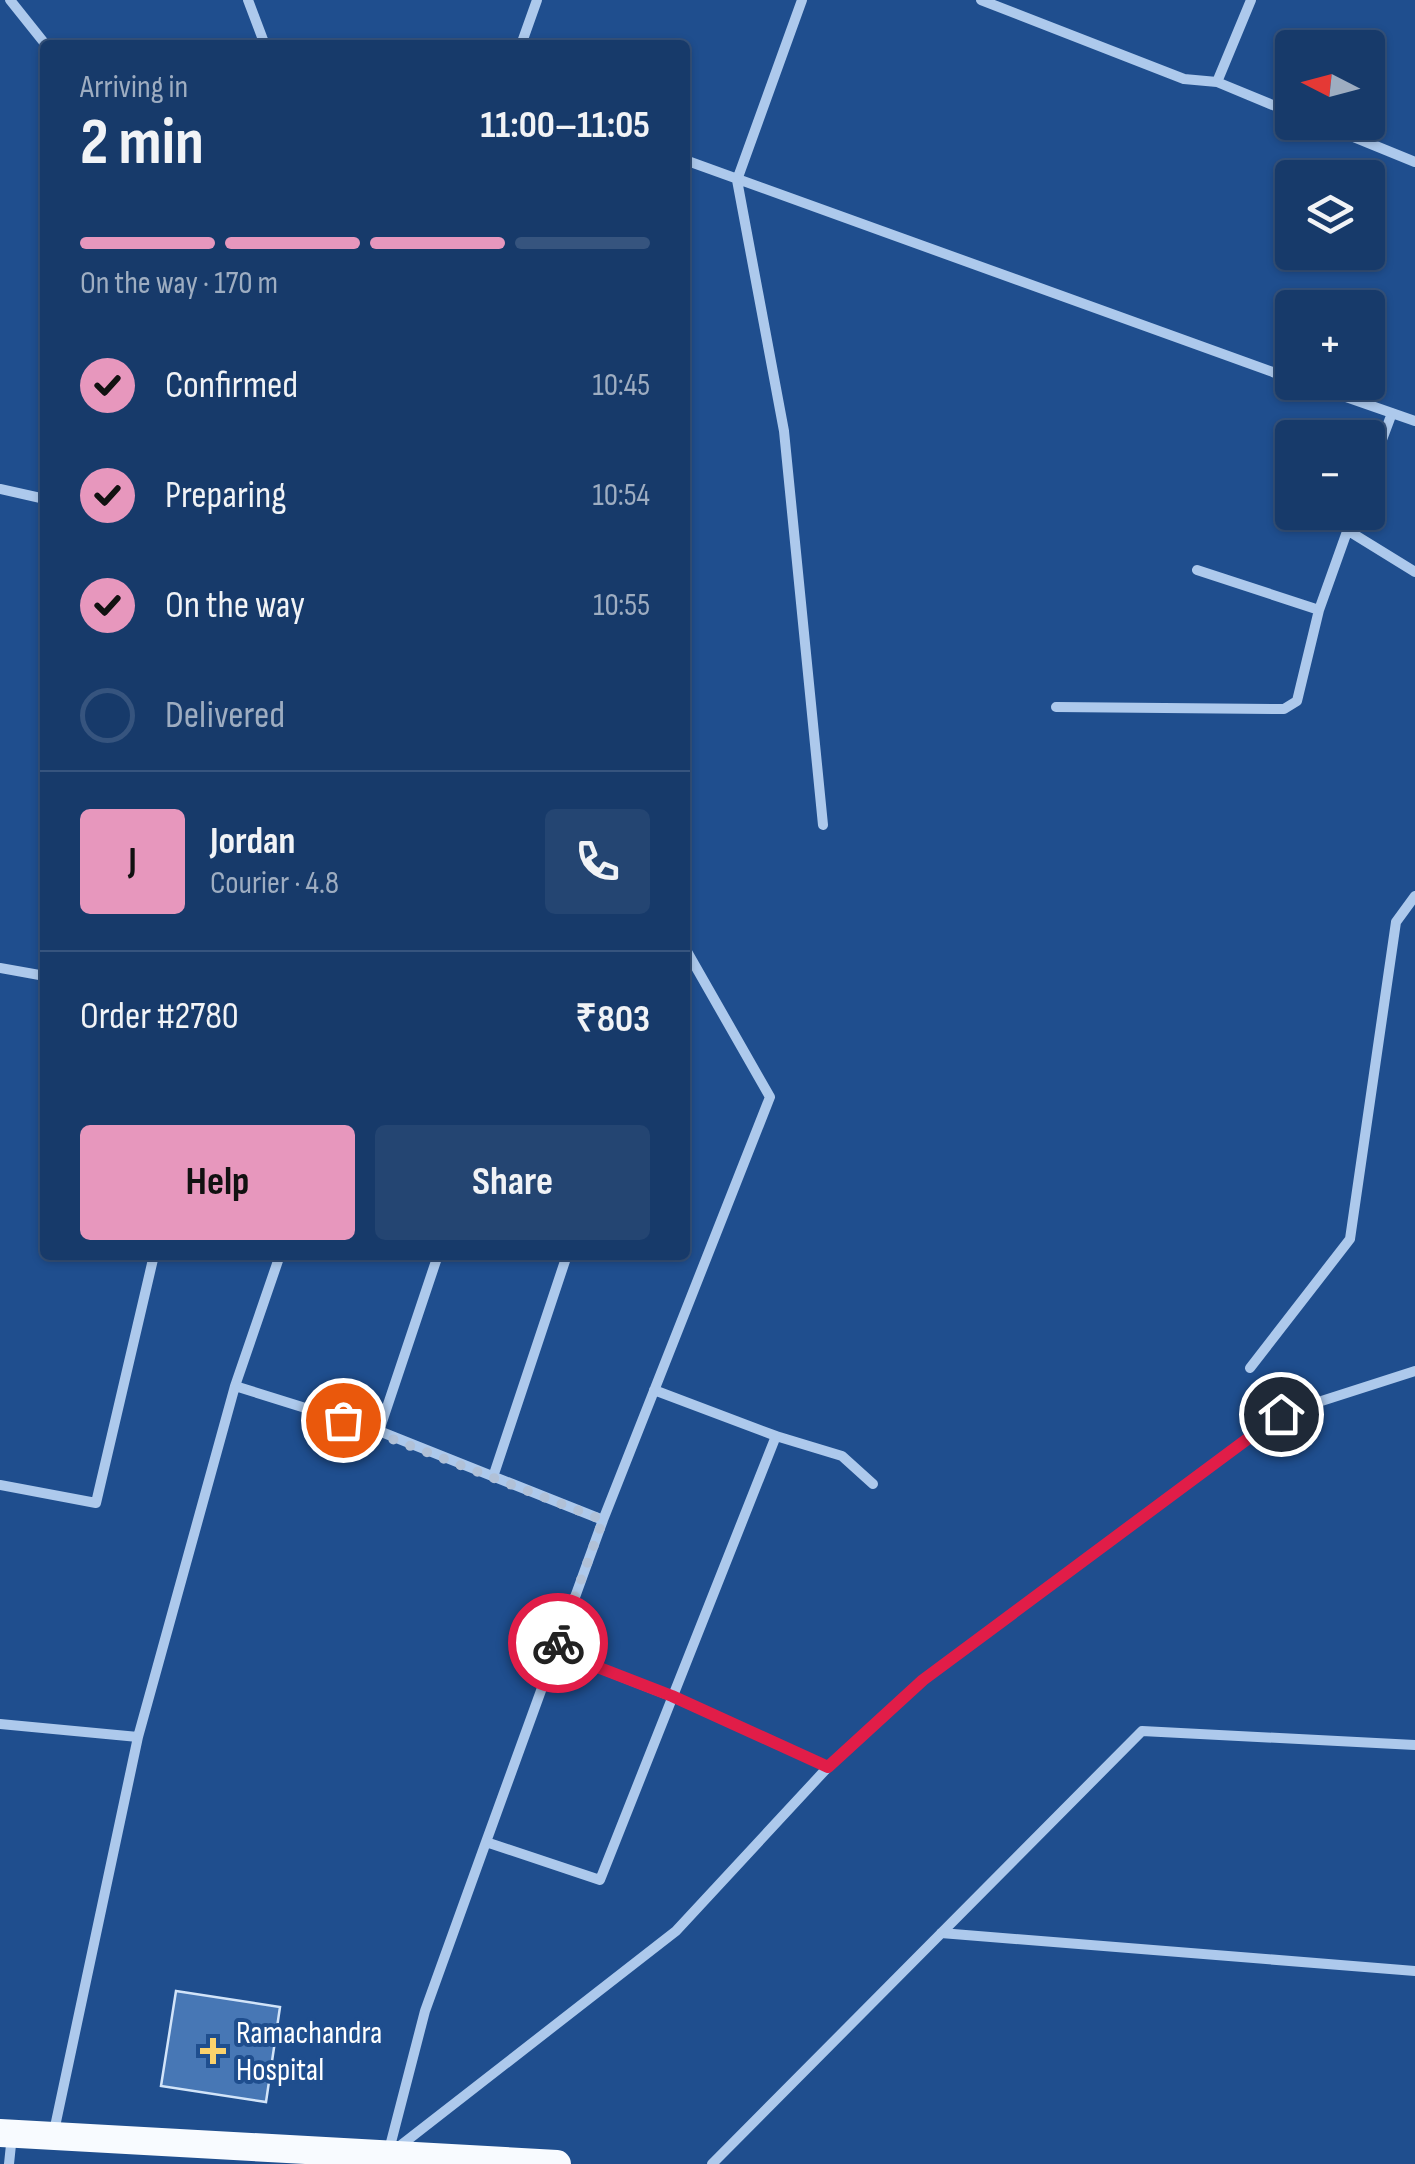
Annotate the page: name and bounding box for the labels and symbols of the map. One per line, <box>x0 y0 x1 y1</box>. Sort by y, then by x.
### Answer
north arrow <box>1275 30 1385 140</box>
pin <box>1239 1372 1324 1457</box>
pin <box>301 1378 386 1463</box>
courier <box>508 1593 608 1693</box>
place label: Ramachandra Hospital <box>236 2014 382 2090</box>
marker: Ramachandra Hospital <box>200 2038 226 2064</box>

